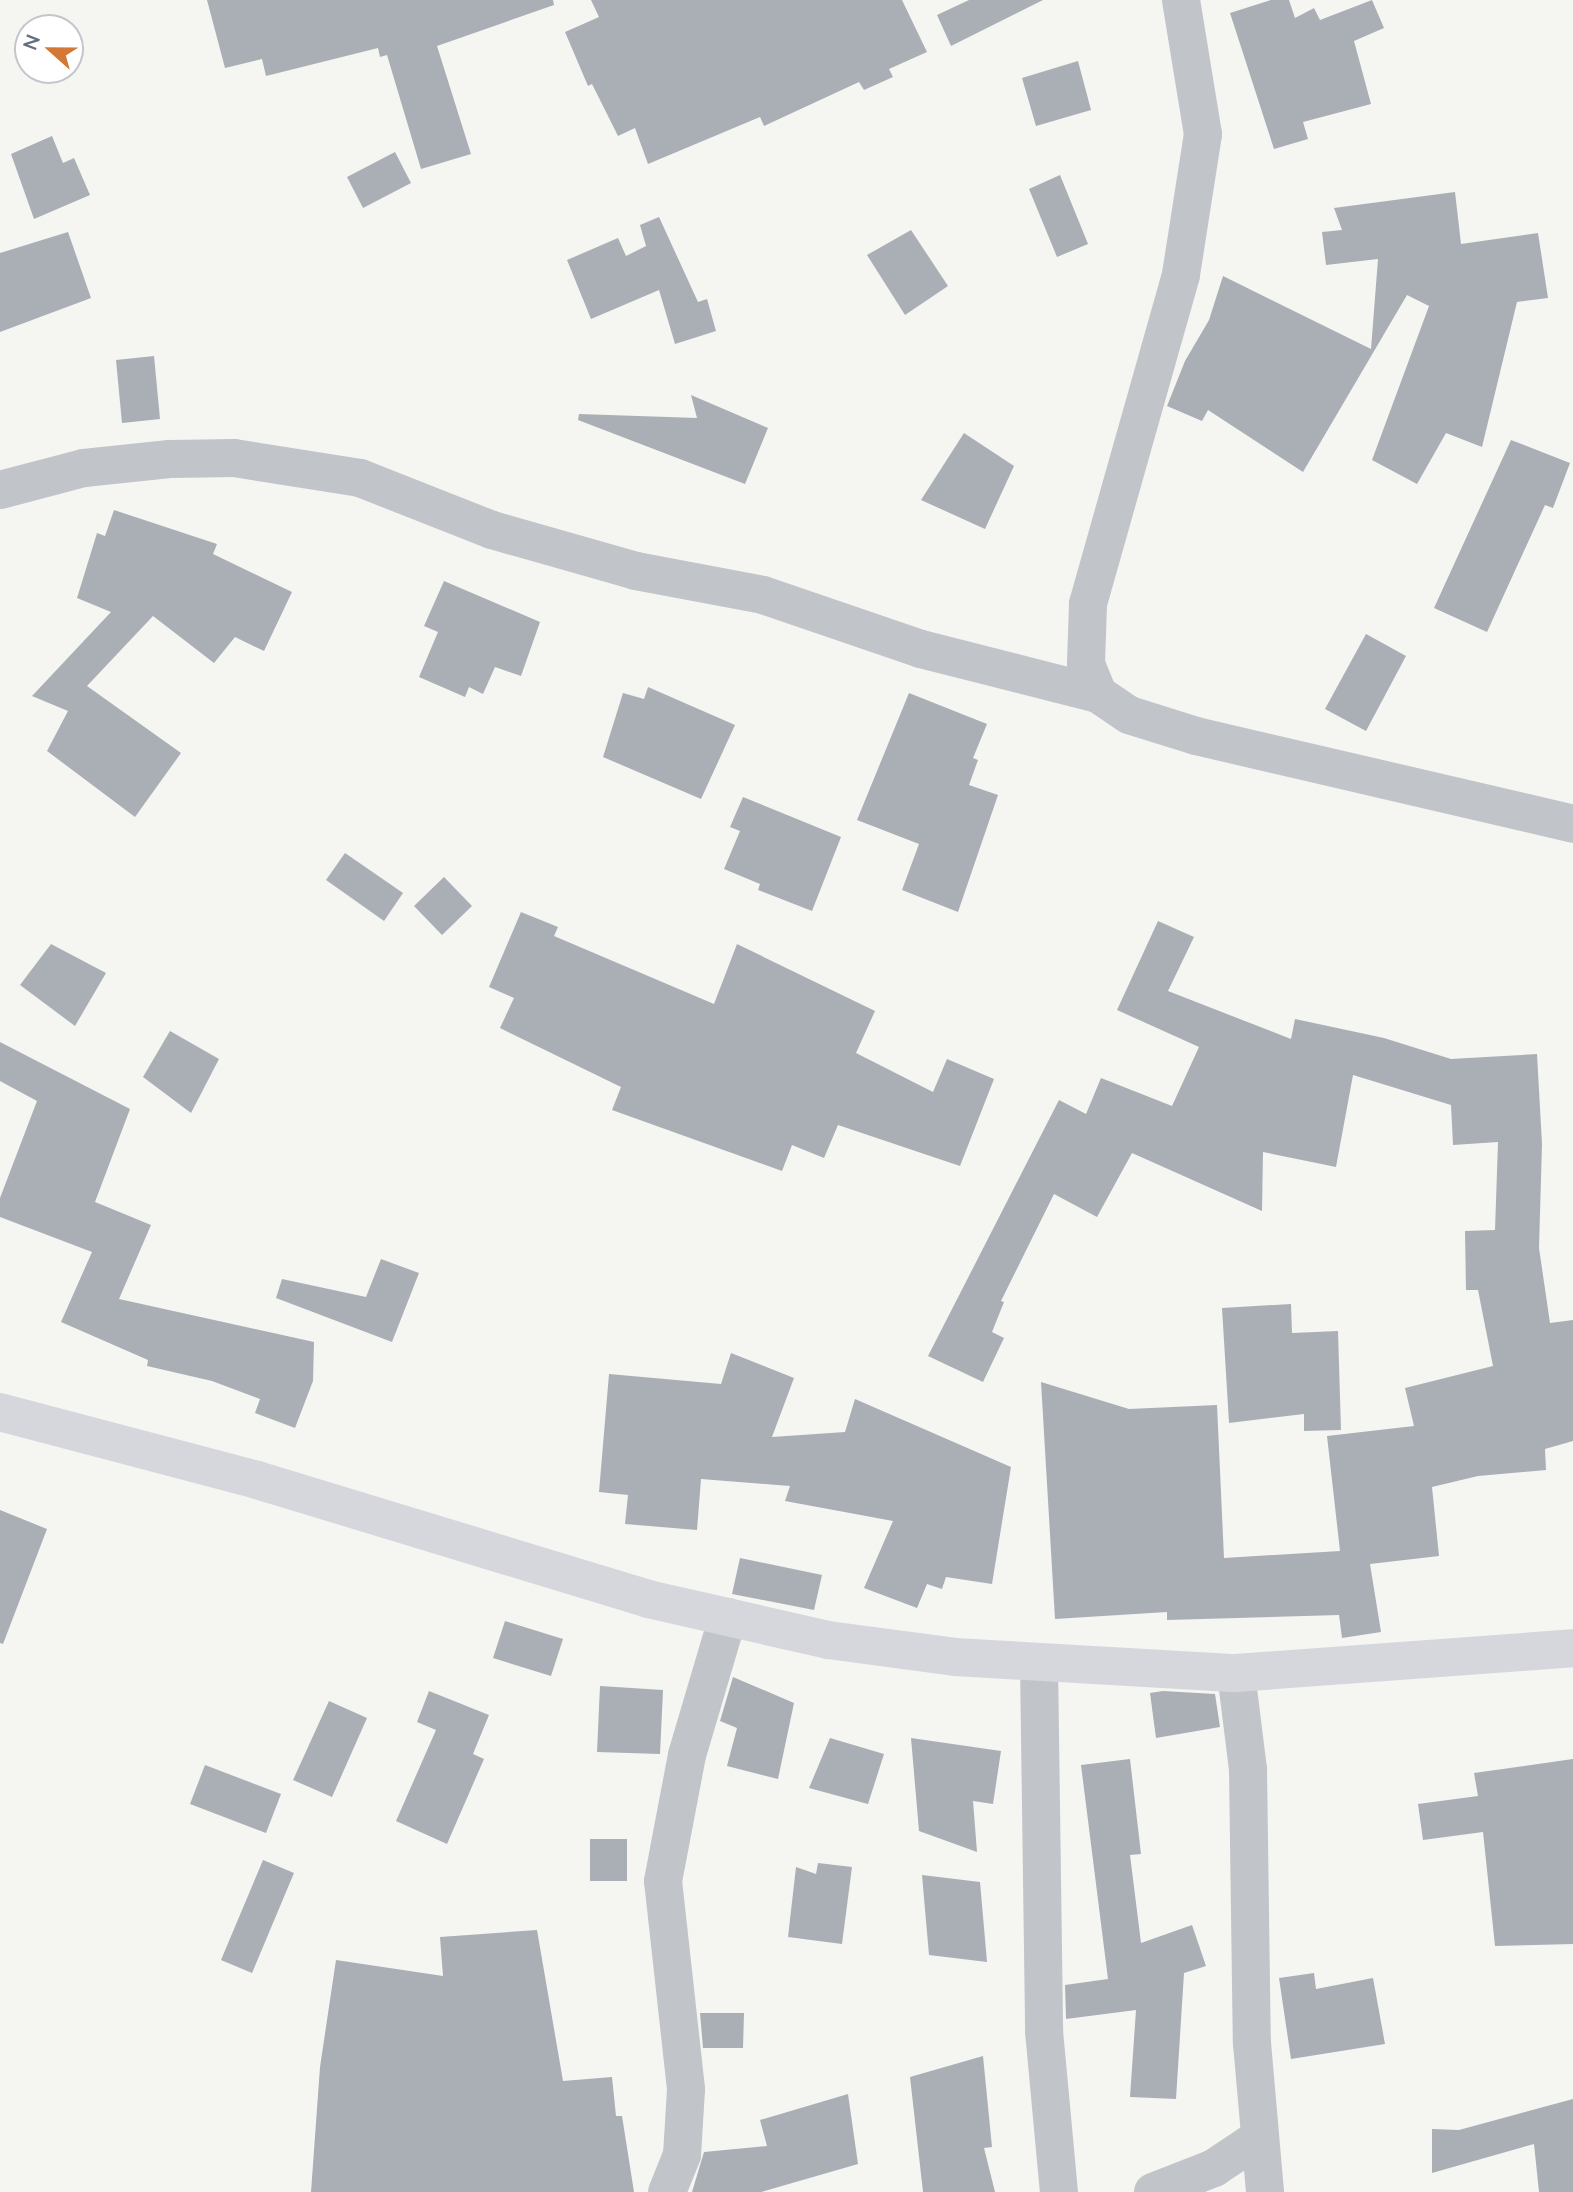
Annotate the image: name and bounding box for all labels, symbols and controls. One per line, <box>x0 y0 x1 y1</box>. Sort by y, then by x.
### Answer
north arrow <box>14 14 84 84</box>
text: N <box>17 31 44 53</box>

